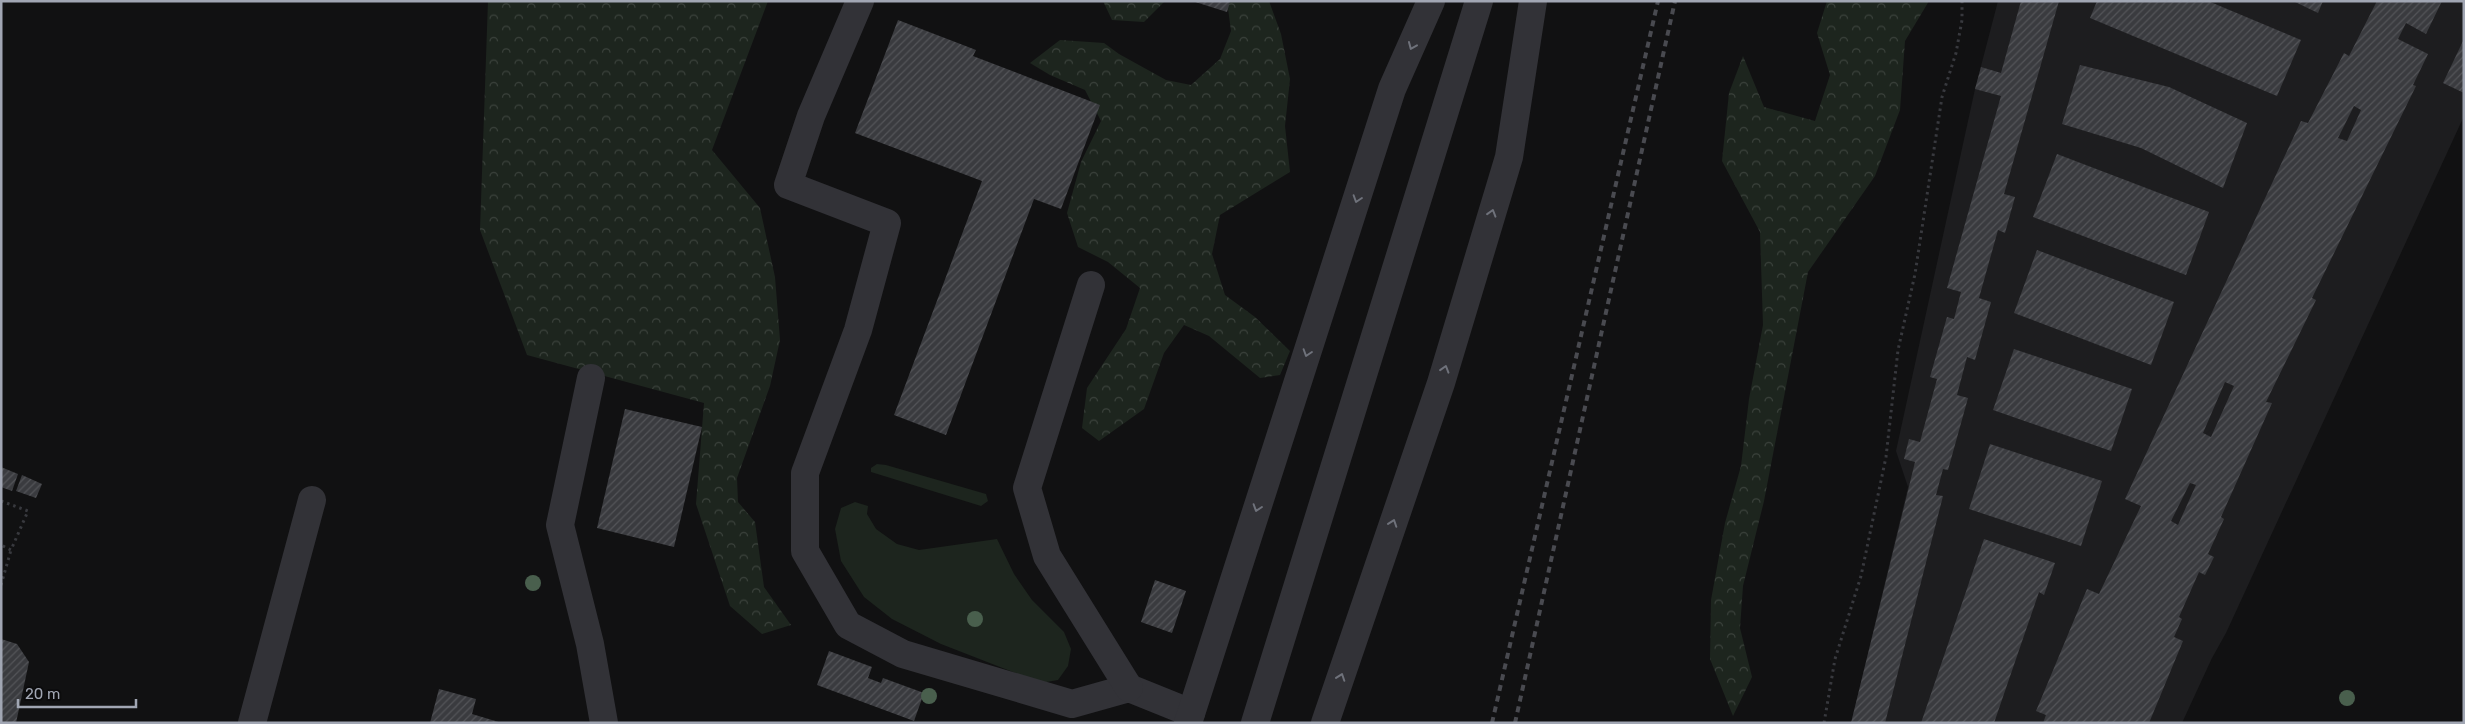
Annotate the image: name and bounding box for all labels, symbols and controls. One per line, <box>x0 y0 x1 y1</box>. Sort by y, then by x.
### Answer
one-way arrow <box>1407 41 1418 50</box>
one-way arrow <box>1352 194 1362 202</box>
one-way arrow <box>1486 209 1496 218</box>
one-way arrow <box>1302 349 1312 357</box>
one-way arrow <box>1439 365 1449 373</box>
one-way arrow <box>1253 503 1263 512</box>
one-way arrow <box>1387 519 1397 527</box>
one-way arrow <box>1335 673 1345 681</box>
scale bar <box>18 676 135 708</box>
text: 20 m <box>25 685 60 703</box>

